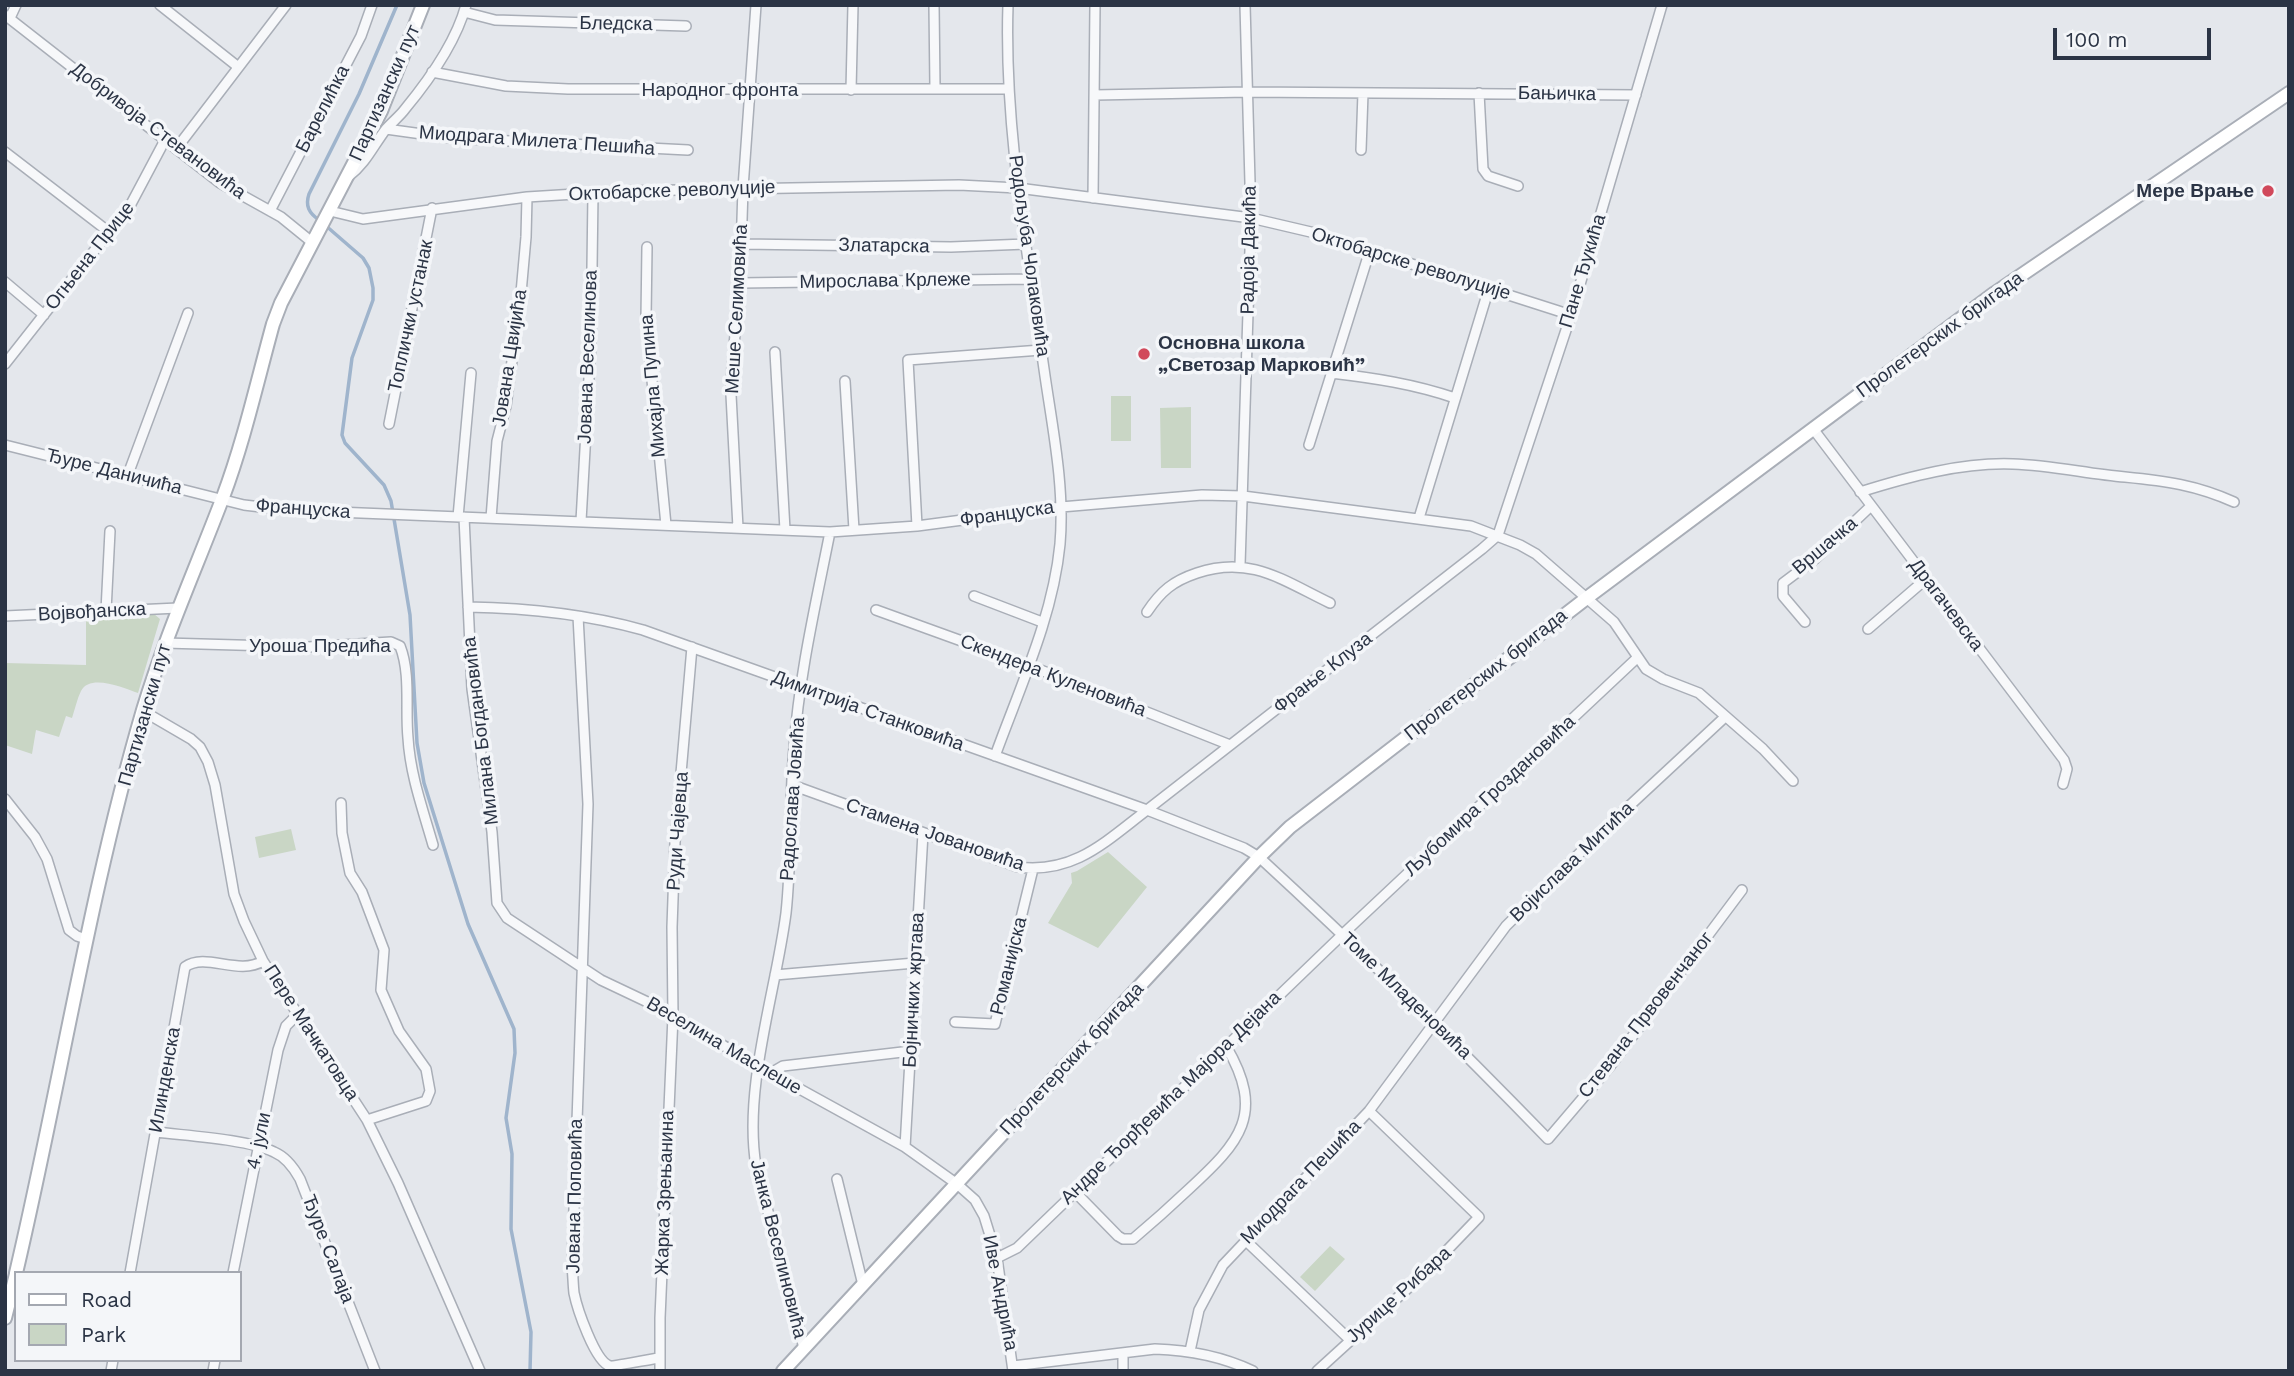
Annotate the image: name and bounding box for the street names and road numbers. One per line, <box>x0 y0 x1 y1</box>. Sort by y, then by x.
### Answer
street label: Бледска <box>579 12 653 36</box>
street label: Партизански пут <box>345 21 425 165</box>
street label: Добривоја Стевановића <box>66 58 250 204</box>
street label: Барелићка <box>291 61 355 157</box>
street label: Народног фронта <box>642 79 798 101</box>
street label: Бањичка <box>1518 82 1596 106</box>
street label: Миодрага Милета Пешића <box>418 121 656 161</box>
street label: Родољуба Чолаковића <box>1004 154 1054 358</box>
street label: Октобарске револуције <box>568 176 776 206</box>
street label: Радоја Дакића <box>1236 185 1262 315</box>
street label: Огњена Прице <box>41 197 139 315</box>
street label: Пане Ђукића <box>1555 211 1611 331</box>
street label: Октобарске револуције <box>1309 223 1513 305</box>
street label: Меше Селимовића <box>721 224 753 394</box>
street label: Златарска <box>838 234 930 258</box>
street label: Топлички устанак <box>384 238 438 394</box>
street label: Пролетерских бригада <box>1852 267 2028 403</box>
street label: Мирослава Крлеже <box>799 268 971 294</box>
street label: Јована Веселинова <box>574 270 602 444</box>
street label: Јована Цвијића <box>488 288 532 428</box>
street label: Михајла Пупина <box>635 313 671 459</box>
street label: Ђуре Даничића <box>44 444 184 500</box>
street label: Француска <box>255 494 351 524</box>
street label: Француска <box>958 496 1056 532</box>
street label: Вршачка <box>1788 512 1862 580</box>
street label: Драгачевска <box>1904 554 1988 656</box>
street label: Војвођанска <box>37 598 147 626</box>
street label: Пролетерских бригада <box>1400 604 1572 746</box>
street label: Фрање Клуза <box>1269 627 1377 719</box>
street label: Скендера Куленовића <box>957 630 1149 722</box>
street label: Уроша Предића <box>249 635 391 657</box>
street label: Милана Богдановића <box>458 636 504 826</box>
street label: Партизански пут <box>114 641 176 789</box>
street label: Димитрија Станковића <box>769 666 967 756</box>
street label: Љубомира Гроздановића <box>1400 711 1580 881</box>
street label: Радослава Јовића <box>776 716 810 882</box>
street label: Руди Чајевца <box>662 771 694 891</box>
street label: Стамена Јовановића <box>843 794 1027 876</box>
street label: Војислава Митића <box>1505 797 1639 927</box>
street label: Бојничких жртава <box>899 912 929 1068</box>
street label: Романијска <box>986 915 1032 1017</box>
street label: Стевана Првовенчаног <box>1574 927 1718 1103</box>
street label: Томе Младеновића <box>1336 928 1476 1064</box>
street label: Пере Мачкатовца <box>259 961 363 1105</box>
street label: Пролетерских бригада <box>995 978 1149 1140</box>
street label: Андре Ђорђевића Мајора Дејана <box>1056 987 1286 1209</box>
street label: Веселина Маслеше <box>642 992 806 1100</box>
street label: Илинденска <box>145 1025 185 1135</box>
street label: 4. јули <box>242 1110 276 1172</box>
street label: Жарка Зрењанина <box>651 1110 679 1276</box>
street label: Миодрага Пешића <box>1236 1115 1366 1249</box>
street label: Јована Поповића <box>562 1118 588 1274</box>
street label: Јанка Веселиновића <box>745 1157 811 1341</box>
street label: Ђуре Салаја <box>297 1192 359 1306</box>
street label: Иве Андрића <box>978 1233 1022 1353</box>
street label: Јурице Рибара <box>1342 1242 1456 1348</box>

